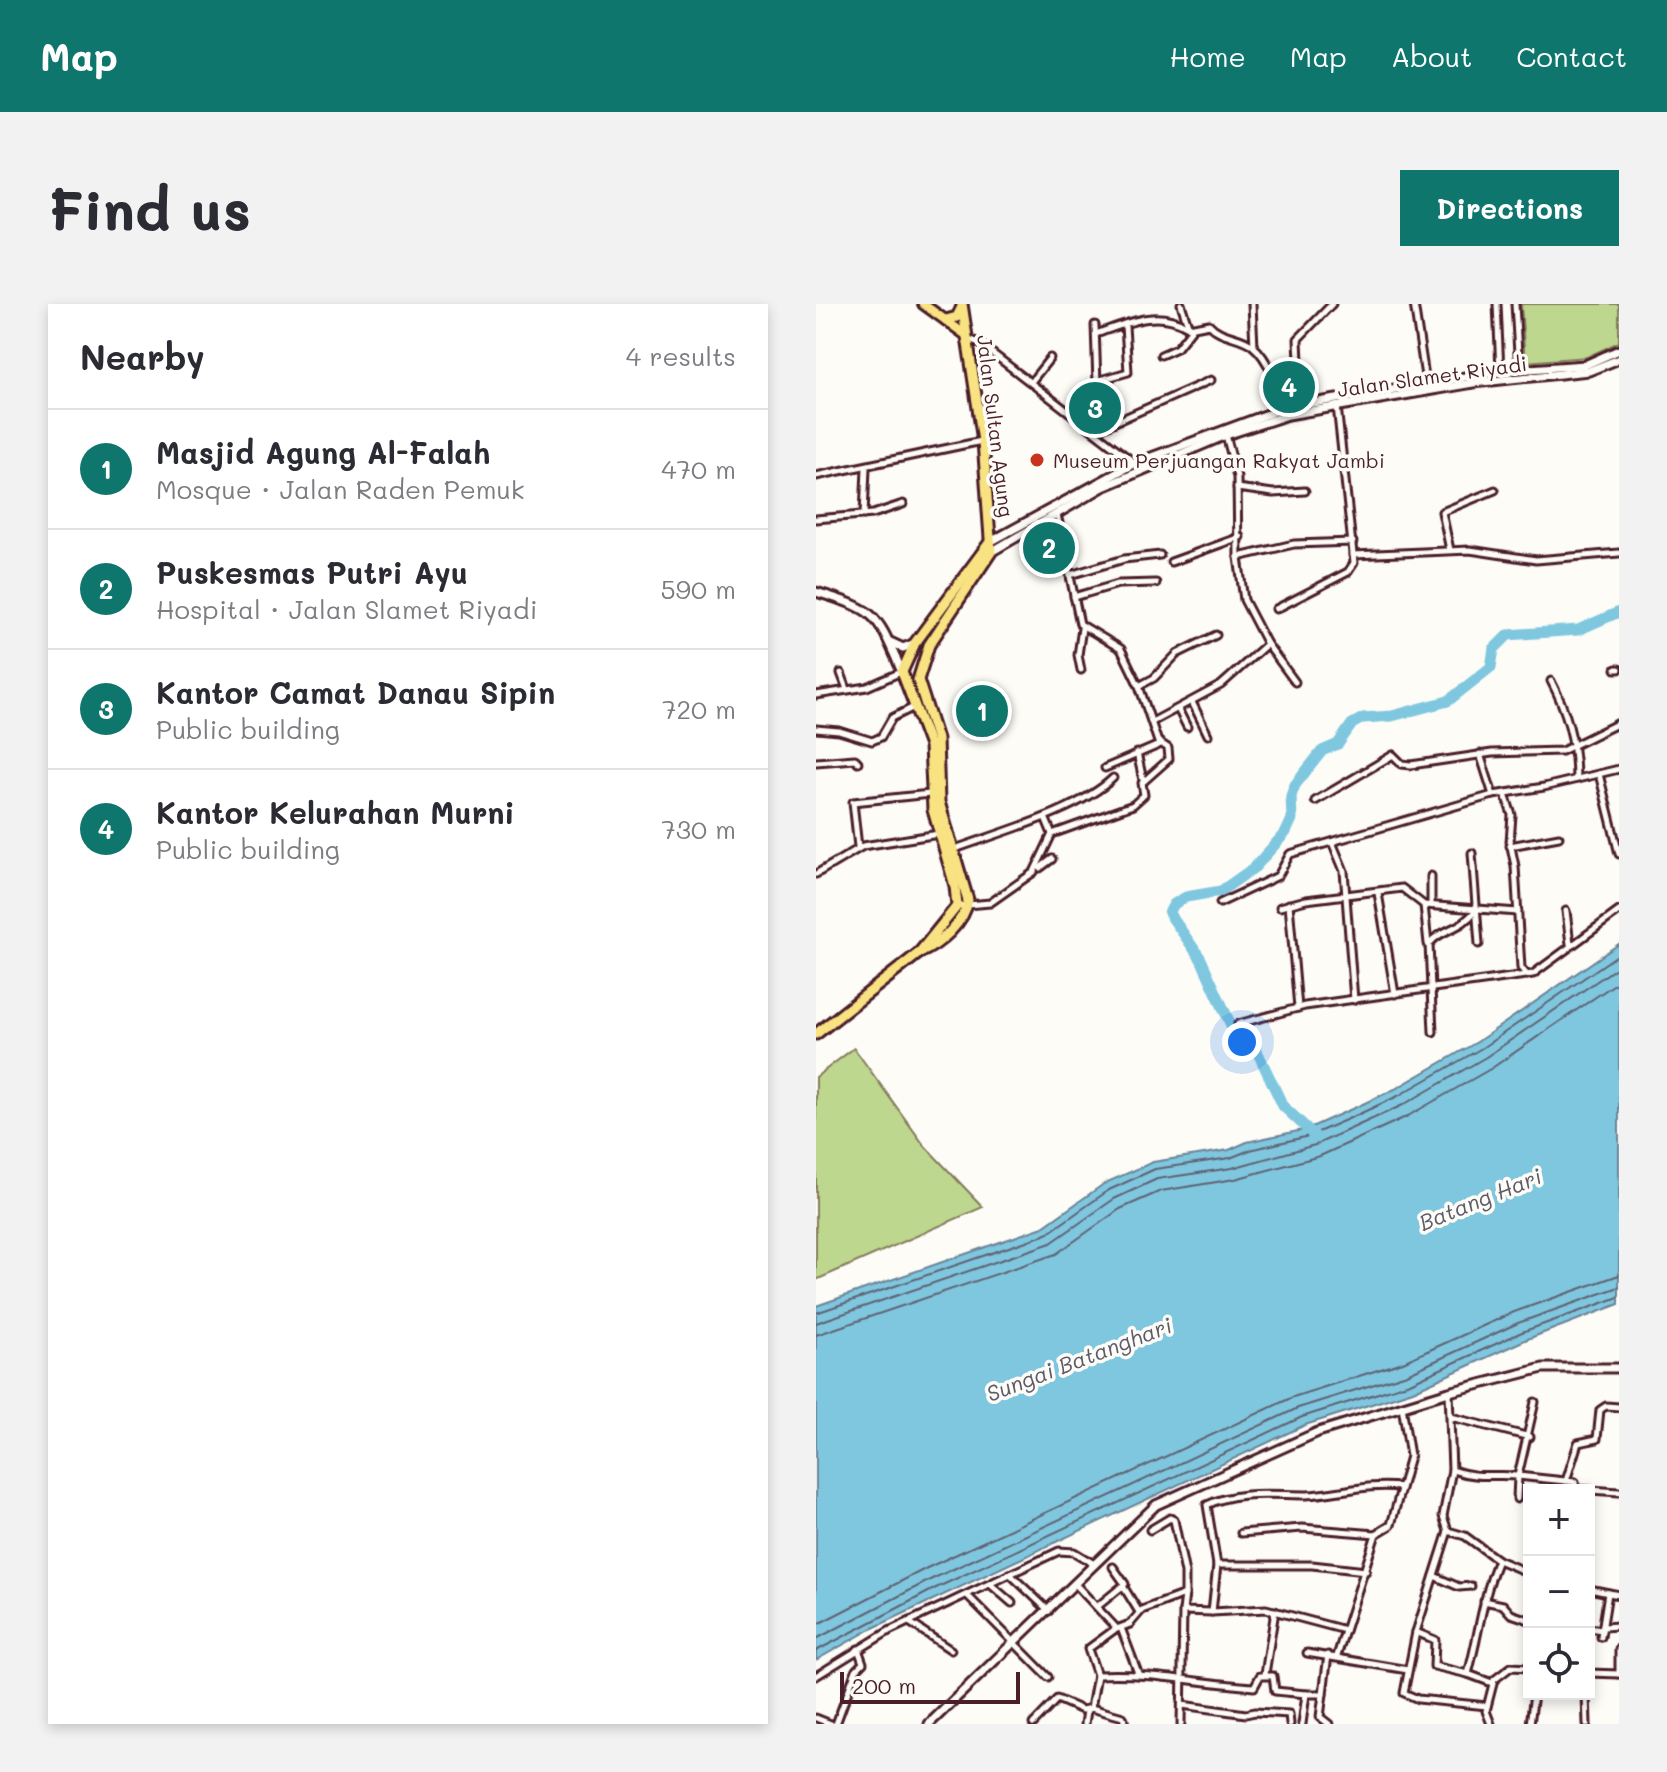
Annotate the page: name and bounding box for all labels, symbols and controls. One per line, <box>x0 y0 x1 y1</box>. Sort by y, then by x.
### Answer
text: Map <box>40 31 118 81</box>
text: Home <box>1170 38 1246 74</box>
text: Map <box>1290 38 1347 74</box>
text: About <box>1391 38 1472 74</box>
text: Contact <box>1516 38 1627 74</box>
button: Directions <box>1400 170 1619 246</box>
text: Find us <box>48 172 251 245</box>
street label: Jalan Sultan Agung <box>972 333 1020 519</box>
text: Nearby <box>80 334 205 379</box>
text: 4 results <box>626 339 736 373</box>
street label: Jalan Slamet Riyadi <box>1335 350 1529 402</box>
pin: 4 <box>1263 357 1315 417</box>
pin: 3 <box>1069 378 1121 438</box>
text: Masjid Agung Al-Falah <box>156 432 490 472</box>
place label: Museum Perjuangan Rakyat Jambi <box>1053 447 1385 473</box>
marker: Museum Perjuangan Rakyat Jambi <box>1028 451 1046 469</box>
text: 1 <box>100 452 112 486</box>
text: 470 m <box>661 452 736 486</box>
text: Mosque · Jalan Raden Pemuk <box>156 472 525 506</box>
pin: 2 <box>1023 518 1075 578</box>
text: Puskesmas Putri Ayu <box>156 552 468 592</box>
text: 2 <box>99 572 113 606</box>
text: 590 m <box>660 572 736 606</box>
text: Hospital · Jalan Slamet Riyadi <box>156 592 537 626</box>
text: Kantor Camat Danau Sipin <box>156 672 555 712</box>
pin: 1 <box>956 681 1008 741</box>
text: 3 <box>98 692 114 726</box>
text: 720 m <box>662 692 736 726</box>
text: Public building <box>156 712 340 746</box>
text: Kantor Kelurahan Murni <box>156 792 515 832</box>
text: 4 <box>98 812 114 846</box>
text: 730 m <box>661 812 736 846</box>
text: Public building <box>156 832 340 866</box>
your location <box>1222 1022 1262 1062</box>
water label: Batang Hari <box>1414 1161 1546 1237</box>
water label: Sungai Batanghari <box>982 1310 1176 1408</box>
map controls <box>1523 1484 1595 1700</box>
button: + <box>1523 1484 1595 1556</box>
button: − <box>1523 1556 1595 1628</box>
button: locate <box>1523 1628 1595 1700</box>
scale bar <box>840 1668 1020 1704</box>
text: 200 m <box>852 1671 916 1700</box>

